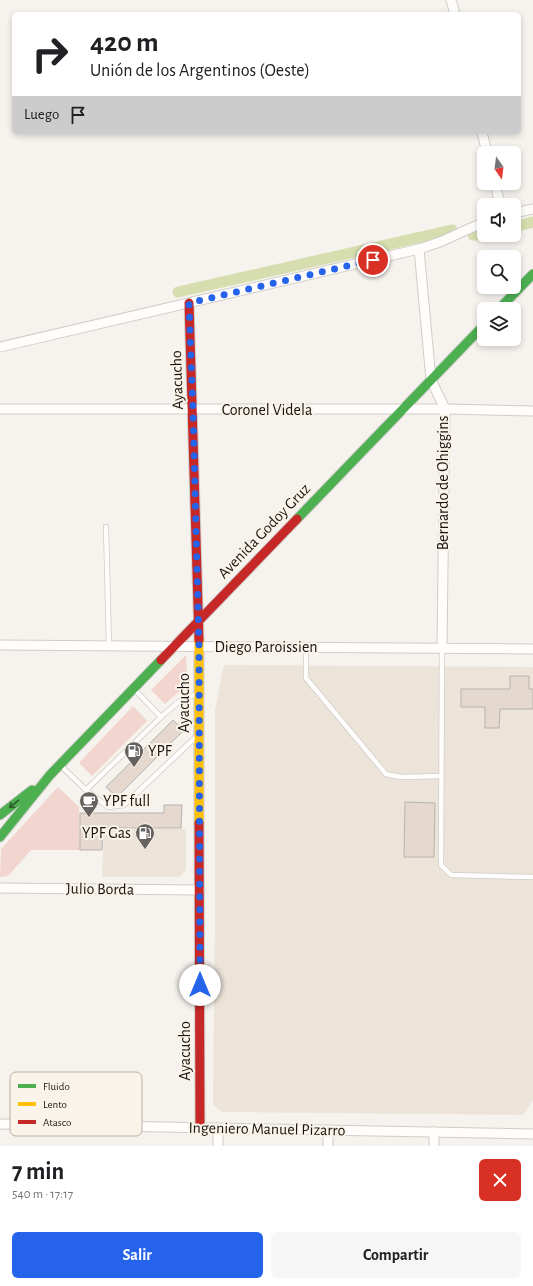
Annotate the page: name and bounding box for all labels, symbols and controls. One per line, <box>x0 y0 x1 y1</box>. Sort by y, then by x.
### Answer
icon: right <box>24 28 76 80</box>
text: 420 m <box>90 29 159 57</box>
text: Unión de los Argentinos (Oeste) <box>90 62 310 80</box>
icon: arrive <box>67 104 89 126</box>
text: Luego <box>24 107 59 122</box>
north arrow <box>477 146 521 190</box>
map controls <box>477 146 521 346</box>
button: sound <box>477 198 521 242</box>
pin <box>356 243 390 277</box>
icon: arrive <box>362 249 384 271</box>
button: search <box>477 250 521 294</box>
button: layers <box>477 302 521 346</box>
street label: Ayacucho <box>168 350 187 410</box>
street label: Coronel Videla <box>222 402 312 418</box>
street label: Bernardo de Ohiggins <box>435 416 451 550</box>
street label: Avenida Godoy Gruz <box>215 480 314 582</box>
street label: Diego Paroissien <box>214 639 318 655</box>
street label: Ayacucho <box>176 673 193 733</box>
fuel station icon: YPF <box>123 740 145 768</box>
place label: YPF <box>148 743 173 759</box>
cafe icon: YPF full <box>78 790 100 818</box>
place label: YPF full <box>103 793 150 809</box>
one-way arrow <box>9 800 20 808</box>
fuel station icon: YPF Gas <box>134 822 156 850</box>
place label: YPF Gas <box>82 825 131 841</box>
street label: Julio Borda <box>66 880 134 898</box>
position arrow <box>179 964 221 1006</box>
street label: Ayacucho <box>177 1021 194 1081</box>
legend <box>10 1072 142 1136</box>
text: Fluido <box>43 1081 70 1092</box>
text: Lento <box>43 1099 67 1110</box>
text: Atasco <box>43 1117 71 1128</box>
street label: Ingeniero Manuel Pizarro <box>188 1120 346 1138</box>
button: close <box>479 1159 521 1201</box>
text: 7 min <box>12 1160 64 1184</box>
text: 540 m · 17:17 <box>12 1188 73 1201</box>
button: Salir <box>12 1232 263 1278</box>
button: Compartir <box>271 1232 521 1278</box>

